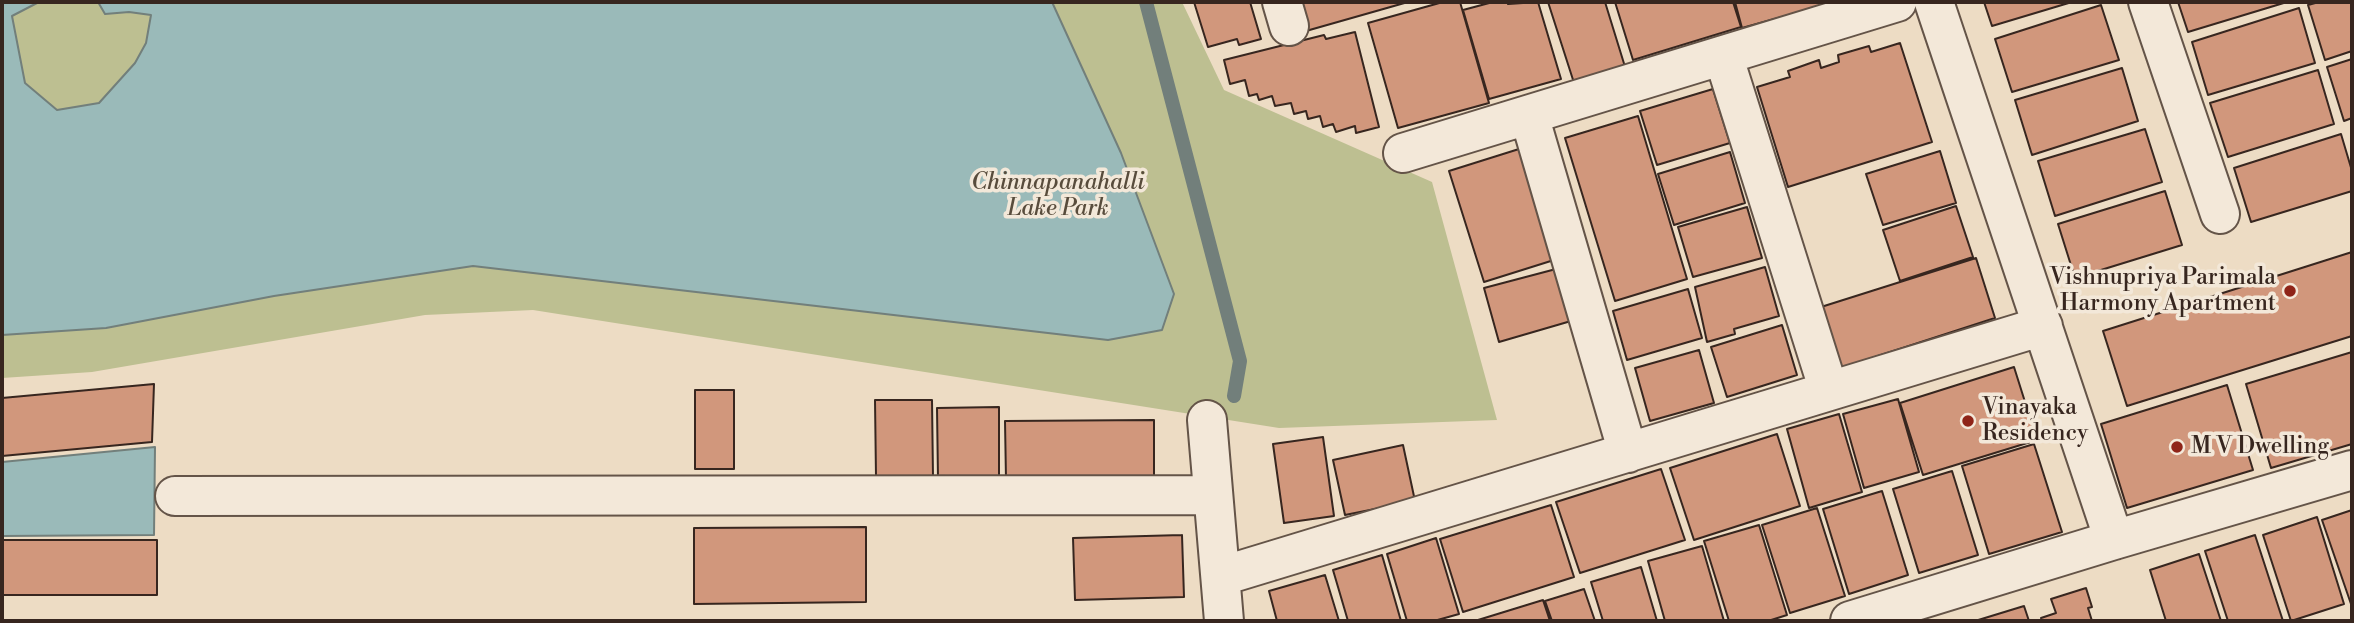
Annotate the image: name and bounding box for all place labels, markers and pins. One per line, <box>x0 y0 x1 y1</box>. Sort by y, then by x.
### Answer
place label: Vishnupriya Parimala Harmony Apartment <box>2050 264 2276 318</box>
marker: Vishnupriya Parimala Harmony Apartment <box>2282 283 2298 299</box>
place label: Vinayaka Residency <box>1982 394 2088 448</box>
marker: Vinayaka Residency <box>1960 413 1976 429</box>
place label: M V Dwelling <box>2191 433 2329 461</box>
marker: M V Dwelling <box>2169 439 2185 455</box>

